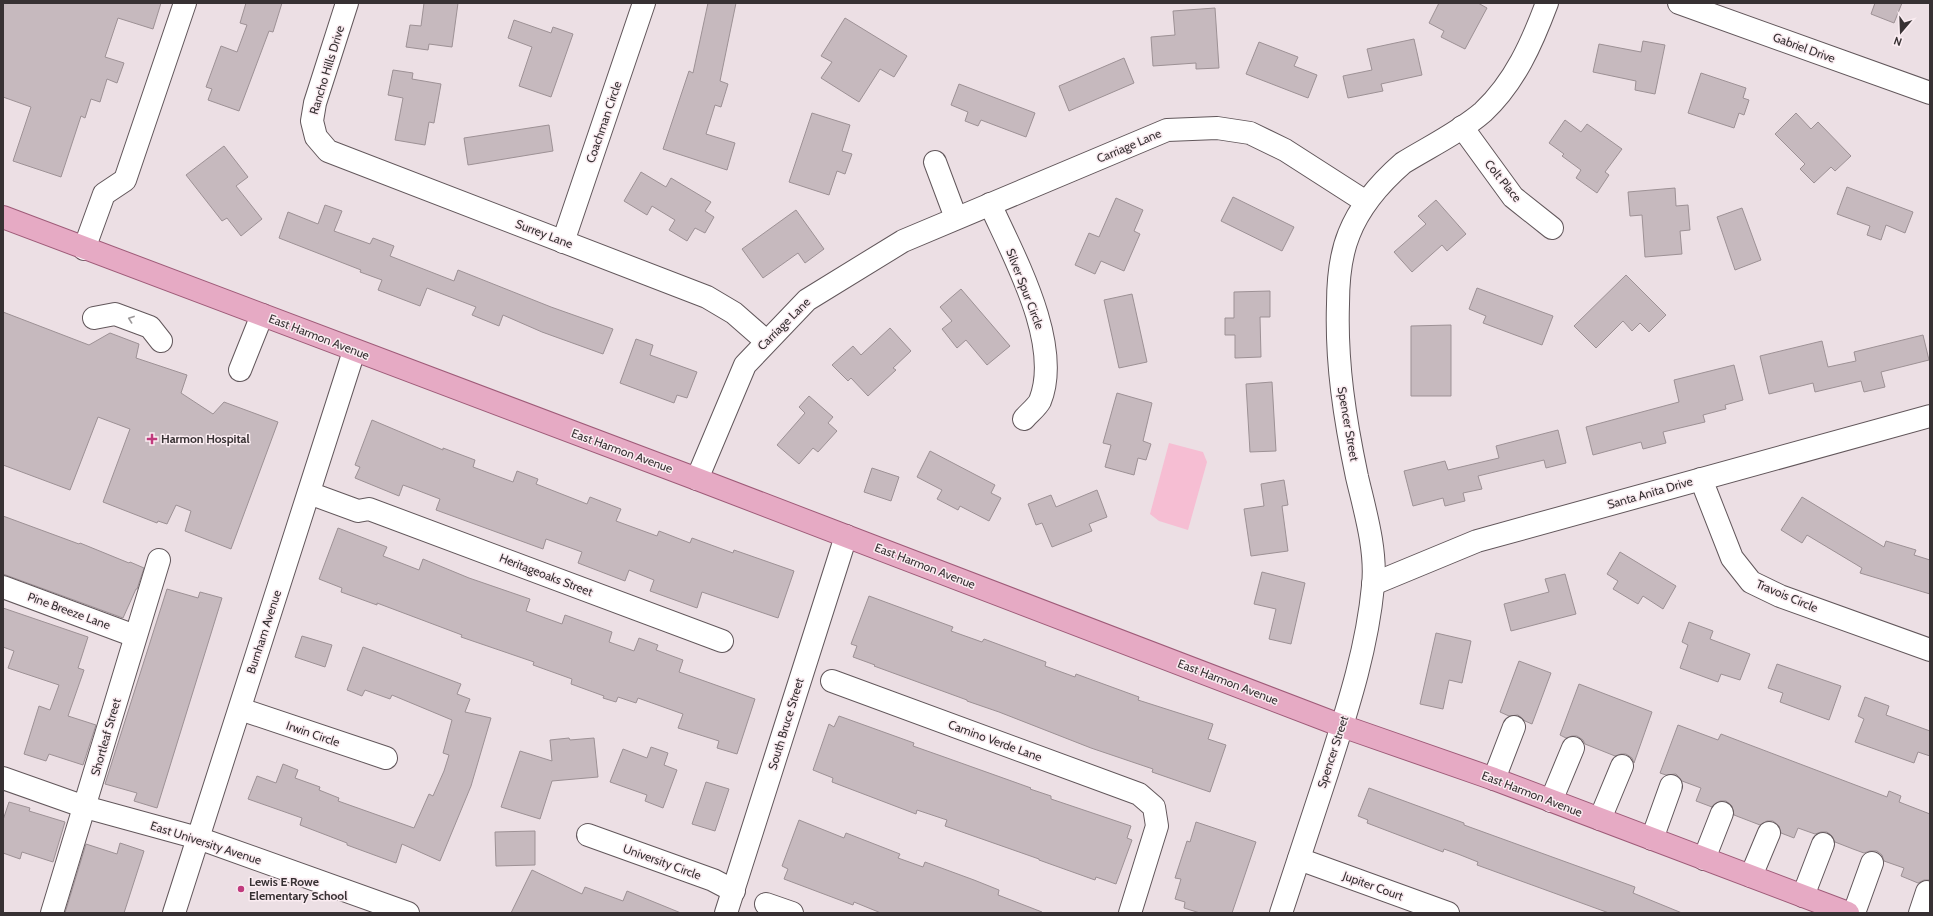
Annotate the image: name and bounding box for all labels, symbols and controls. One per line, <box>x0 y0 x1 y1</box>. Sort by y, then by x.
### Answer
north arrow <box>1881 12 1921 52</box>
street label: Rancho Hills Drive <box>306 24 347 116</box>
street label: Gabriel Drive <box>1771 29 1837 66</box>
text: N <box>1892 34 1904 49</box>
street label: Coachman Circle <box>583 79 625 165</box>
street label: Carriage Lane <box>1094 125 1163 166</box>
street label: Colt Place <box>1482 156 1525 205</box>
street label: Surrey Lane <box>513 216 575 251</box>
street label: Silver Spur Circle <box>1003 246 1048 331</box>
street label: Carriage Lane <box>754 294 813 353</box>
street label: East Harmon Avenue <box>267 310 372 363</box>
one-way arrow <box>128 316 135 324</box>
street label: Spencer Street <box>1335 386 1362 462</box>
street label: East Harmon Avenue <box>570 425 675 476</box>
place label: Harmon Hospital <box>161 431 250 446</box>
marker: Harmon Hospital <box>146 433 158 445</box>
street label: Santa Anita Drive <box>1606 473 1694 512</box>
street label: East Harmon Avenue <box>873 539 978 592</box>
street label: Heritageoaks Street <box>497 550 595 599</box>
street label: Travois Circle <box>1754 576 1820 615</box>
street label: Burnham Avenue <box>243 588 284 676</box>
street label: Pine Breeze Lane <box>26 589 113 632</box>
street label: East Harmon Avenue <box>1176 655 1281 708</box>
street label: South Bruce Street <box>764 676 807 772</box>
street label: Shortleaf Street <box>87 696 124 777</box>
street label: Spencer Street <box>1314 714 1351 790</box>
street label: Irwin Circle <box>284 717 342 750</box>
street label: Camino Verde Lane <box>946 717 1044 764</box>
street label: East Harmon Avenue <box>1480 767 1585 820</box>
street label: East University Avenue <box>149 817 264 868</box>
street label: University Circle <box>621 840 703 883</box>
street label: Jupiter Court <box>1340 867 1405 903</box>
place label: Lewis E Rowe Elementary School <box>249 874 347 903</box>
marker: Lewis E Rowe Elementary School <box>236 884 246 894</box>

